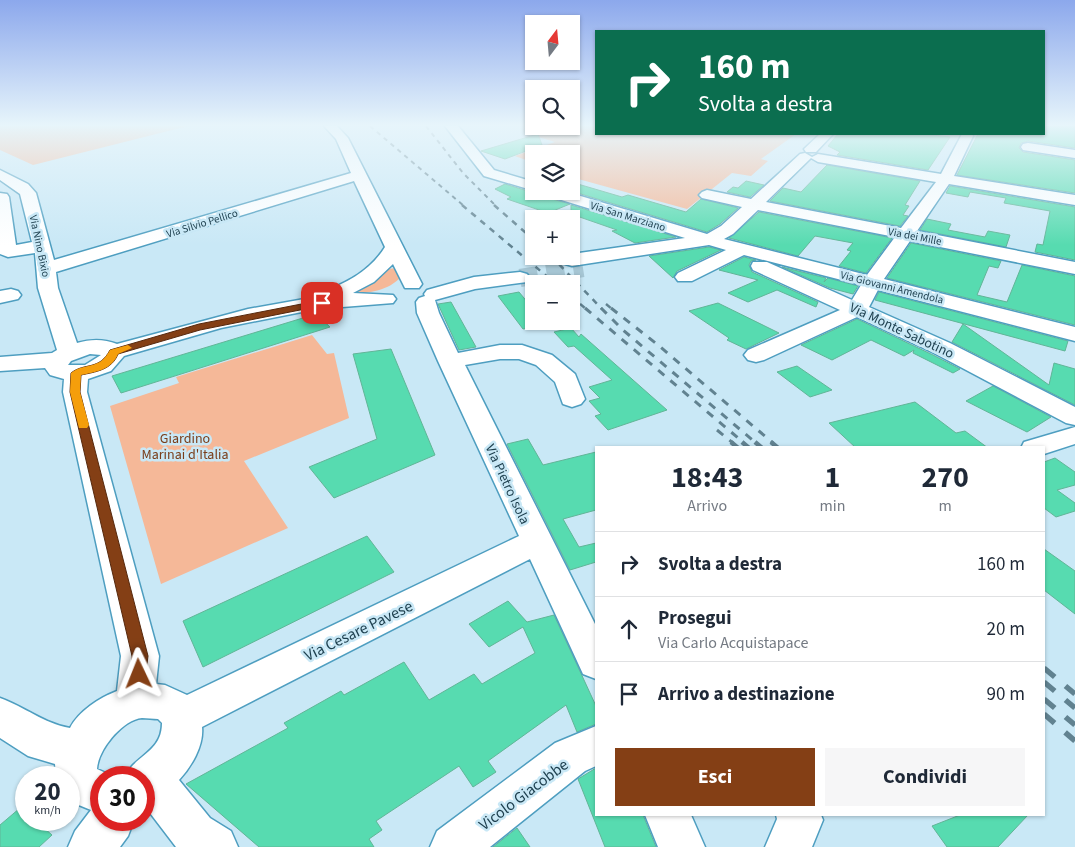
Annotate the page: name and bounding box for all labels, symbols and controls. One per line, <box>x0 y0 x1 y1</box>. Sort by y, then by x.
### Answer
north arrow <box>525 15 580 70</box>
map controls <box>525 15 580 330</box>
text: 160 m <box>698 42 790 92</box>
icon: right <box>615 50 680 115</box>
button: search <box>525 80 580 135</box>
text: Svolta a destra <box>698 88 833 120</box>
button: layers <box>525 145 580 200</box>
street label: Via San Marziano <box>588 198 667 235</box>
street label: Via Silvio Pellico <box>165 205 240 241</box>
button: + <box>525 210 580 265</box>
street label: Via Nino Bixio <box>26 214 53 278</box>
street label: Via dei Mille <box>887 224 944 249</box>
street label: Via Giovanni Amendola <box>839 267 945 308</box>
button: − <box>525 275 580 330</box>
pin <box>301 282 343 324</box>
icon: arrive <box>308 289 336 317</box>
street label: Via Monte Sabotino <box>846 298 957 364</box>
park label: Giardino Marinai d'Italia <box>142 429 229 465</box>
street label: Via Pietro Isola <box>480 441 534 528</box>
text: 18:43 <box>671 456 743 499</box>
text: 1 <box>824 456 840 499</box>
text: 270 <box>921 456 969 499</box>
text: Arrivo <box>687 495 727 517</box>
text: min <box>819 495 845 517</box>
text: m <box>939 495 952 517</box>
icon: right <box>615 550 643 578</box>
text: Svolta a destra <box>658 551 782 578</box>
text: 160 m <box>977 551 1025 578</box>
street label: Via Cesare Pavese <box>300 595 416 667</box>
text: Prosegui <box>658 605 731 632</box>
icon: ahead <box>615 615 643 643</box>
text: 20 m <box>987 616 1025 643</box>
text: Via Carlo Acquistapace <box>658 632 808 654</box>
position arrow <box>112 647 164 699</box>
icon: arrive <box>615 680 643 708</box>
text: Arrivo a destinazione <box>658 681 835 708</box>
text: 90 m <box>987 681 1025 708</box>
button: Esci <box>615 748 815 806</box>
button: Condividi <box>825 748 1025 806</box>
street label: Vicolo Giacobbe <box>474 754 573 836</box>
speed limit sign: 30 <box>90 766 155 831</box>
text: 20 <box>34 774 61 810</box>
text: km/h <box>34 802 61 819</box>

